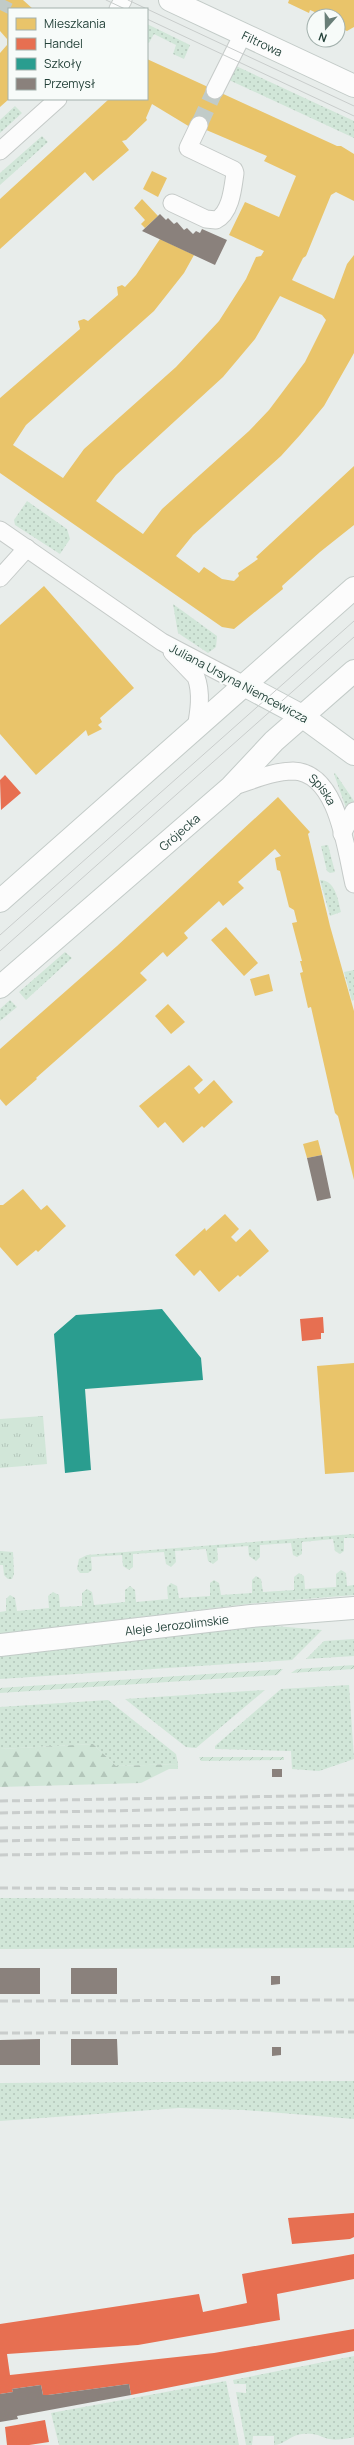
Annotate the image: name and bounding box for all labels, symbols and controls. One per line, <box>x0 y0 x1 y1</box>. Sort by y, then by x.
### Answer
legend <box>8 8 148 100</box>
north arrow <box>306 8 346 48</box>
text: Mieszkania <box>44 15 106 32</box>
street label: Filtrowa <box>239 26 286 60</box>
text: N <box>316 29 329 46</box>
text: Handel <box>44 35 83 52</box>
text: Szkoły <box>44 55 82 72</box>
text: Przemysł <box>44 75 96 92</box>
street label: Juliana Ursyna Niemcewicza <box>167 639 311 727</box>
street label: Spiska <box>306 769 341 808</box>
street label: Grójecka <box>155 809 203 854</box>
street label: Aleje Jerozolimskie <box>124 1610 230 1639</box>

